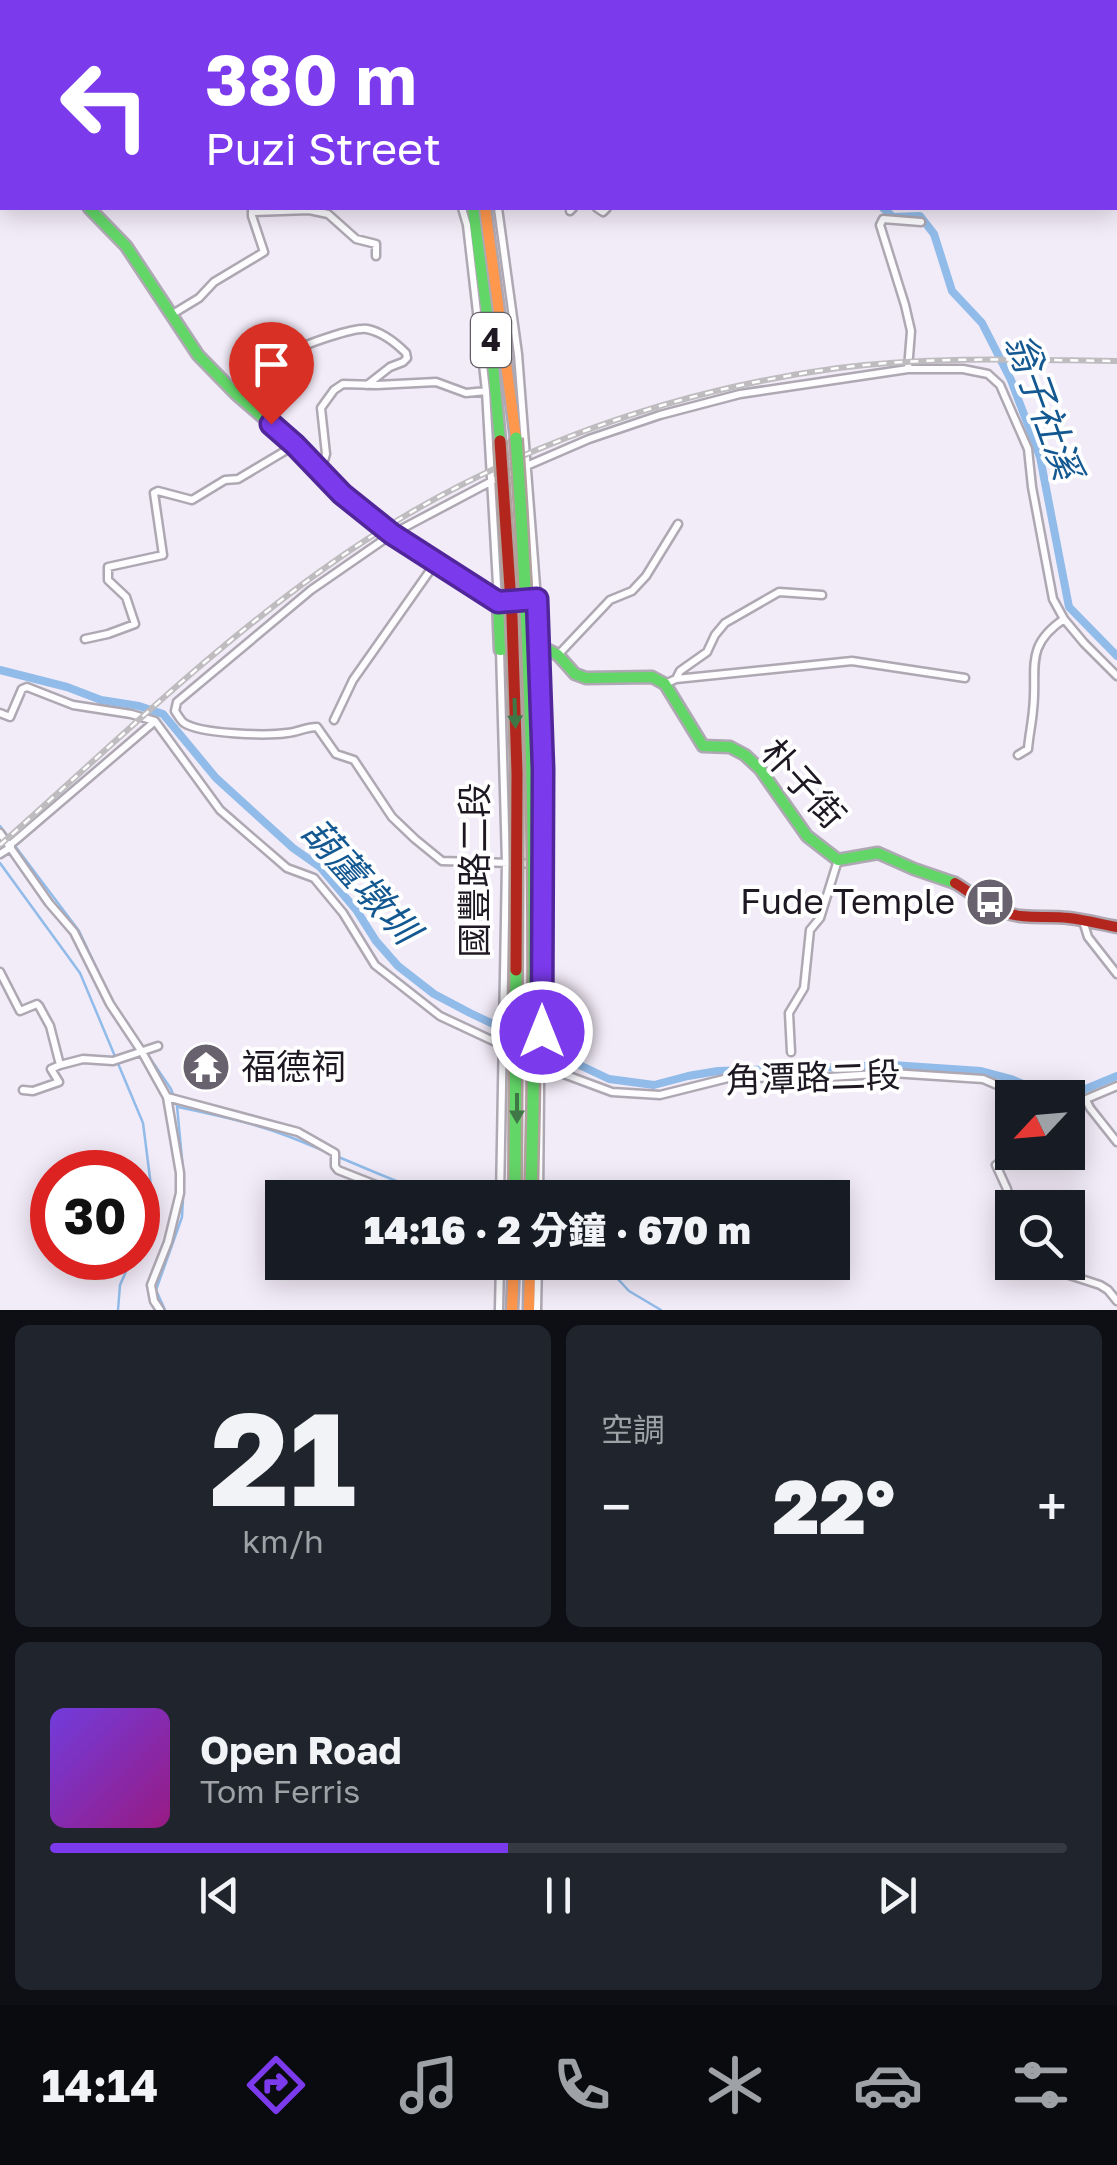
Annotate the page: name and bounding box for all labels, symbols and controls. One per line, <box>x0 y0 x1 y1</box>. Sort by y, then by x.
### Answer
text: 380 m <box>205 36 417 120</box>
icon: left <box>40 40 170 170</box>
text: Puzi Street <box>205 121 441 175</box>
road number: 4 <box>471 313 511 367</box>
pin <box>229 322 314 425</box>
water label: 翁子社溪 <box>997 326 1093 489</box>
icon: arrive <box>244 337 299 392</box>
one-way arrow <box>507 697 523 729</box>
street label: 朴子街 <box>753 730 854 836</box>
street label: 國豐路二段 <box>453 782 495 958</box>
water label: 葫蘆墩圳 <box>294 808 432 955</box>
bus stop icon: Fude Temple <box>964 876 1016 928</box>
place label: Fude Temple <box>740 880 955 922</box>
position arrow <box>490 980 594 1084</box>
temple icon: 福德祠 <box>180 1041 232 1093</box>
place label: 福德祠 <box>241 1045 346 1087</box>
street label: 角潭路二段 <box>725 1053 901 1101</box>
north arrow <box>995 1080 1085 1170</box>
map controls <box>995 1080 1085 1280</box>
one-way arrow <box>509 1092 525 1124</box>
speed limit sign: 30 <box>30 1150 160 1280</box>
button: search <box>995 1190 1085 1280</box>
text: 14:16 · 2 分鐘 · 670 m <box>364 1207 751 1252</box>
text: 21 <box>210 1379 356 1535</box>
text: 空調 <box>601 1410 665 1448</box>
text: 22° <box>773 1460 895 1551</box>
text: − <box>601 1473 631 1539</box>
text: + <box>1037 1473 1067 1539</box>
text: km/h <box>242 1522 324 1560</box>
text: Open Road <box>200 1727 402 1772</box>
text: Tom Ferris <box>200 1772 360 1810</box>
icon: previous <box>192 1868 247 1923</box>
icon: pause <box>531 1868 586 1923</box>
icon: next <box>870 1868 925 1923</box>
icon: directions <box>241 2050 311 2120</box>
icon: music <box>394 2050 464 2120</box>
icon: phone <box>547 2050 617 2120</box>
icon: climate <box>700 2050 770 2120</box>
icon: car <box>853 2050 923 2120</box>
icon: filters <box>1006 2050 1076 2120</box>
text: 14:14 <box>41 2058 158 2112</box>

